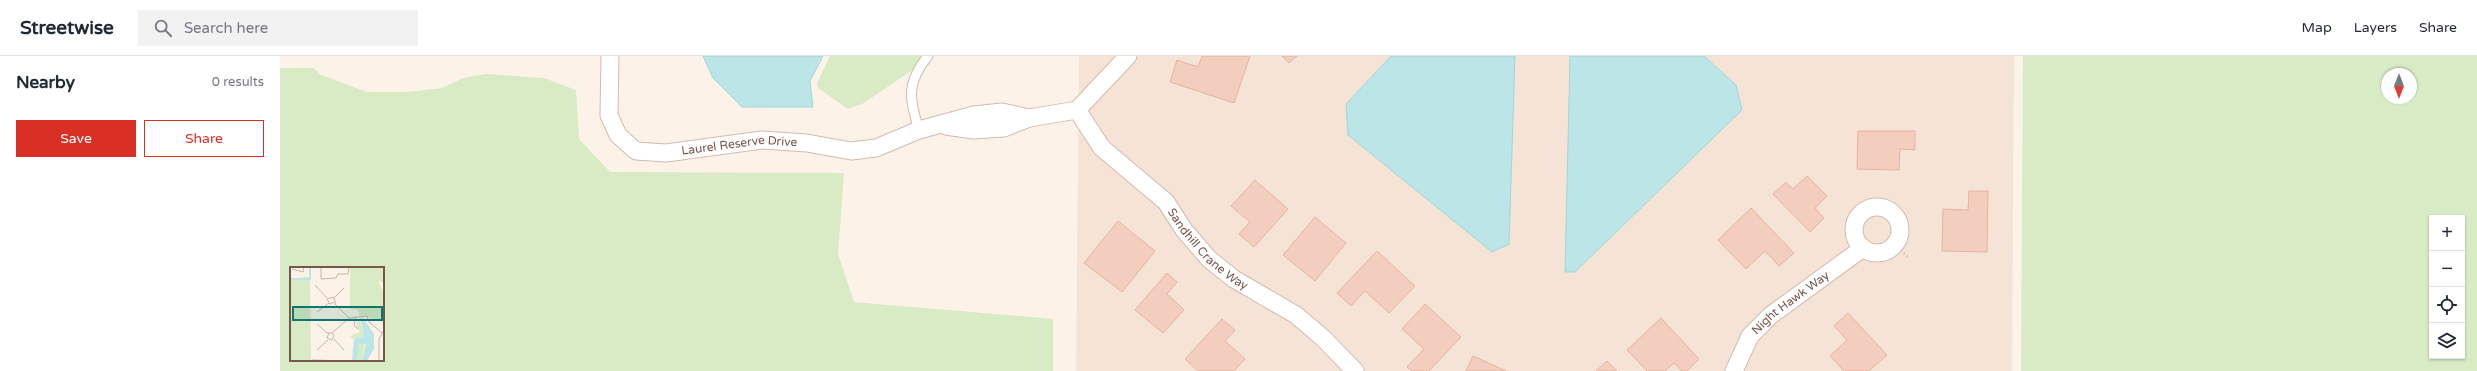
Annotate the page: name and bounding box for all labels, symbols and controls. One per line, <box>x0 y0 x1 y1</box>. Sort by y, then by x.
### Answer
search box <box>138 10 418 46</box>
text: Streetwise <box>20 17 114 39</box>
icon: search <box>152 17 174 39</box>
text: Search here <box>184 19 268 37</box>
text: Map <box>2302 19 2332 36</box>
text: Layers <box>2354 19 2397 36</box>
text: Share <box>2419 19 2457 36</box>
north arrow <box>2381 68 2417 104</box>
text: Nearby <box>16 72 75 93</box>
text: 0 results <box>212 74 264 90</box>
button: Save <box>16 120 136 157</box>
button: Share <box>144 120 264 157</box>
street label: Laurel Reserve Drive <box>681 133 798 158</box>
street label: Sandhill Crane Way <box>1165 206 1251 293</box>
map controls <box>2429 215 2465 359</box>
button: + <box>2429 215 2465 251</box>
button: − <box>2429 251 2465 287</box>
inset map <box>290 267 384 361</box>
street label: Night Hawk Way <box>1749 268 1832 337</box>
button: locate <box>2429 287 2465 323</box>
button: layers <box>2429 323 2465 359</box>

